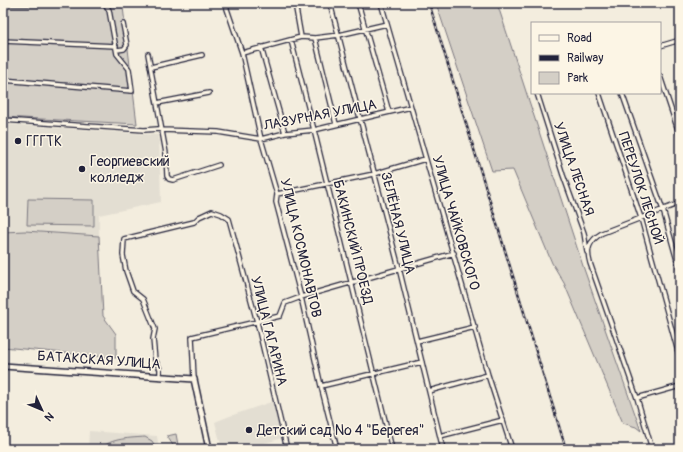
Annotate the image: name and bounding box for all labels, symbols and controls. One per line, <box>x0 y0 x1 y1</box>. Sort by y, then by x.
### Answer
legend <box>531 22 661 94</box>
text: Road <box>567 31 592 46</box>
text: Railway <box>567 51 603 66</box>
text: Park <box>567 71 588 86</box>
street label: ЛАЗУРНАЯ УЛИЦА <box>261 96 378 134</box>
street label: УЛИЦА ЛЕСНАЯ <box>550 120 598 218</box>
street label: ПЕРЕУЛОК ЛЕСНОЙ <box>615 130 667 246</box>
place label: ГГГТК <box>26 133 62 150</box>
marker: ГГГТК <box>13 136 23 146</box>
place label: Георгиевский колледж <box>90 153 170 186</box>
street label: УЛИЦА ЧАЙКОВСКОГО <box>429 154 483 292</box>
marker: Георгиевский колледж <box>77 164 87 174</box>
street label: ЗЕЛЁНАЯ УЛИЦА <box>377 170 419 276</box>
street label: УЛИЦА КОСМОНАВТОВ <box>277 177 325 319</box>
street label: БАКИНСКИЙ ПРОЕЗД <box>329 178 377 307</box>
street label: УЛИЦА ГАГАРИНА <box>247 275 291 387</box>
street label: БАТАКСКАЯ УЛИЦА <box>37 347 161 373</box>
north arrow <box>22 390 62 430</box>
text: N <box>41 409 56 424</box>
place label: Детский сад № 4 "Берегея" <box>256 422 424 439</box>
marker: Детский сад № 4 "Берегея" <box>244 425 254 435</box>

